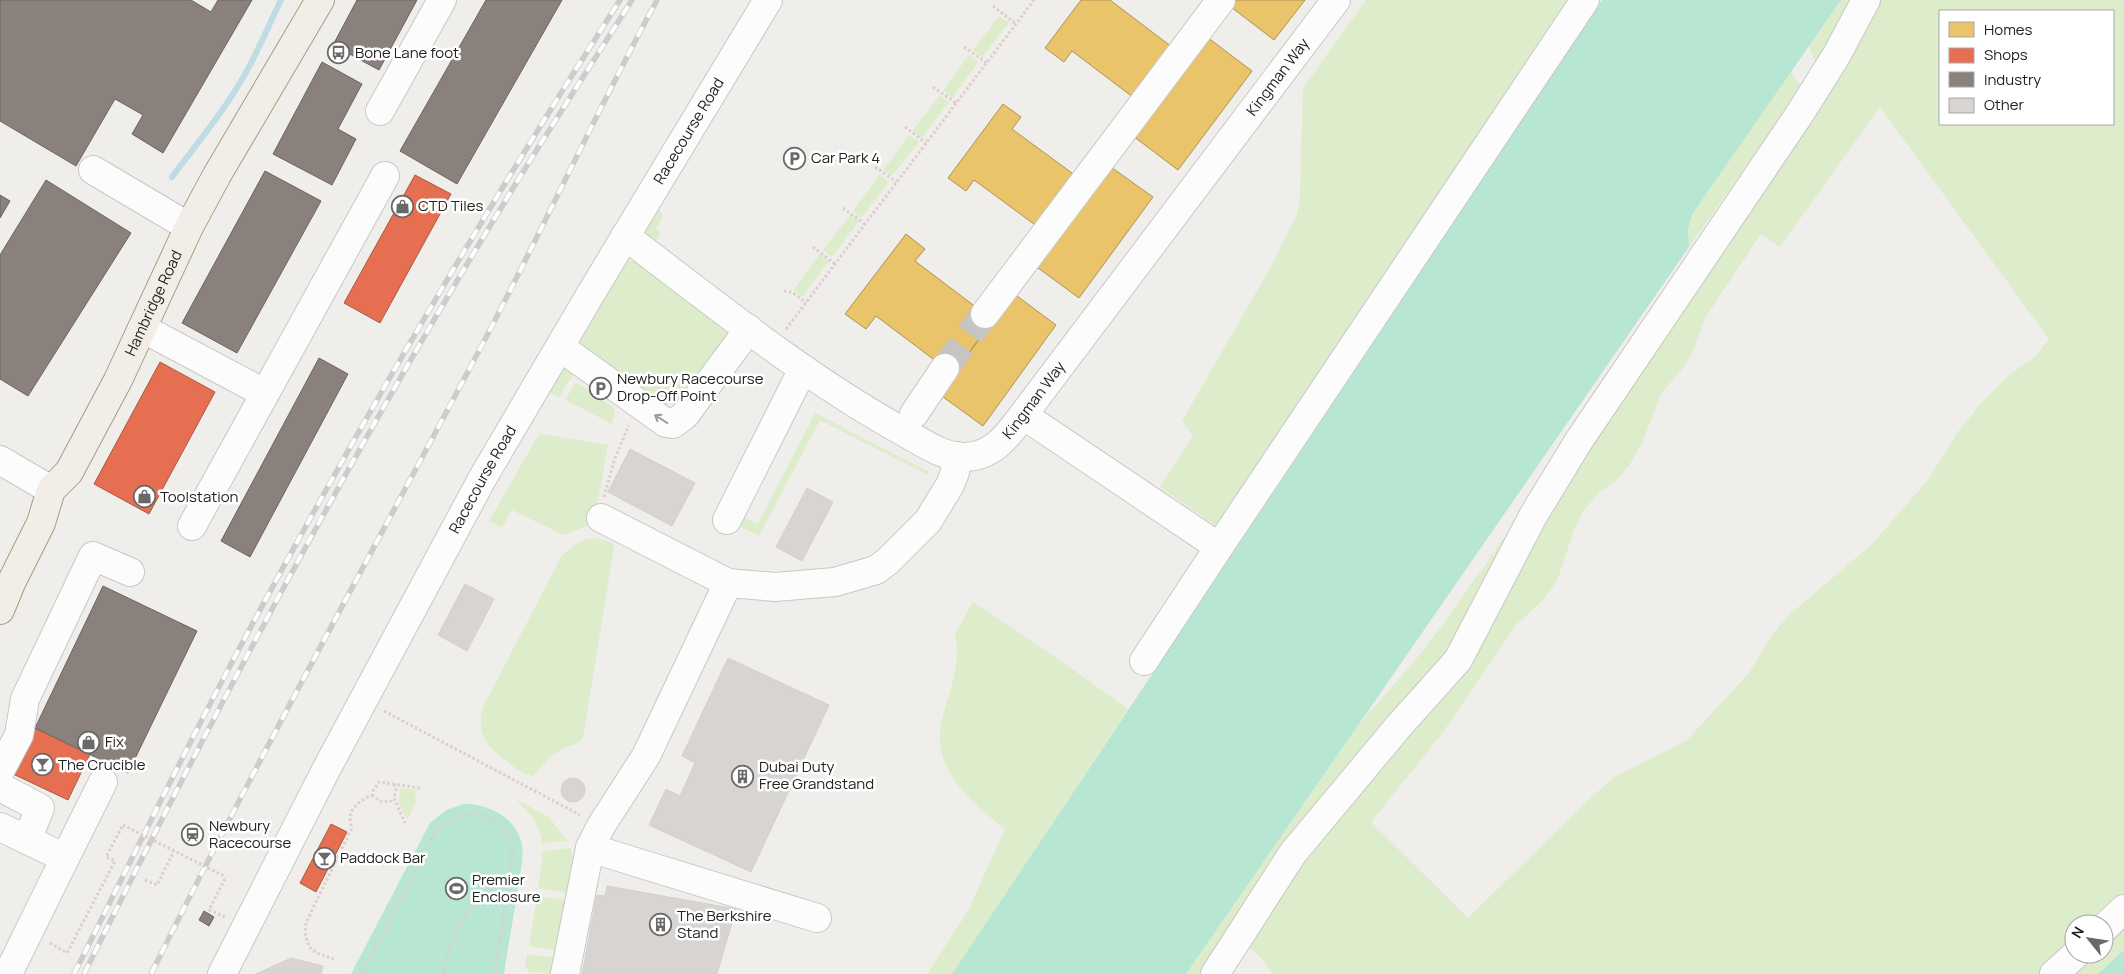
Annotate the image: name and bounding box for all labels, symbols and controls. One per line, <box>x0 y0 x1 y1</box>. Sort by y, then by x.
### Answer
legend <box>1939 10 2114 125</box>
text: Homes <box>1984 19 2033 40</box>
street label: Kingman Way <box>1241 33 1314 120</box>
bus stop icon: Bone Lane foot <box>327 41 351 65</box>
place label: Bone Lane foot <box>355 42 459 63</box>
text: Shops <box>1984 44 2028 65</box>
text: Industry <box>1984 69 2041 90</box>
street label: Racecourse Road <box>648 74 729 188</box>
text: Other <box>1984 94 2025 115</box>
parking icon: Car Park 4 <box>783 146 807 170</box>
place label: Car Park 4 <box>811 147 880 168</box>
shop icon: CTD Tiles <box>390 194 414 218</box>
place label: CTD Tiles <box>418 195 483 216</box>
street label: Hambridge Road <box>120 247 187 359</box>
street label: Kingman Way <box>997 357 1070 443</box>
place label: Newbury Racecourse Drop-Off Point <box>617 368 764 406</box>
parking icon: Newbury Racecourse Drop-Off Point <box>589 376 613 400</box>
one-way arrow <box>654 413 668 424</box>
street label: Racecourse Road <box>444 421 521 537</box>
shop icon: Toolstation <box>132 485 156 509</box>
place label: Toolstation <box>160 486 239 507</box>
shop icon: Fix <box>77 730 101 754</box>
place label: Fix <box>105 731 124 752</box>
bar icon: The Crucible <box>30 753 54 777</box>
place label: The Crucible <box>58 754 146 775</box>
place label: Dubai Duty Free Grandstand <box>759 756 874 794</box>
building icon: Dubai Duty Free Grandstand <box>731 764 755 788</box>
place label: Newbury Racecourse <box>209 815 291 853</box>
station icon: Newbury Racecourse <box>181 823 205 847</box>
bar icon: Paddock Bar <box>312 846 336 870</box>
place label: Paddock Bar <box>340 847 426 868</box>
place label: Premier Enclosure <box>472 869 541 907</box>
sports icon: Premier Enclosure <box>444 877 468 901</box>
place label: The Berkshire Stand <box>677 905 772 943</box>
building icon: The Berkshire Stand <box>649 913 673 937</box>
north arrow <box>2064 914 2114 964</box>
text: N <box>2067 923 2088 941</box>

